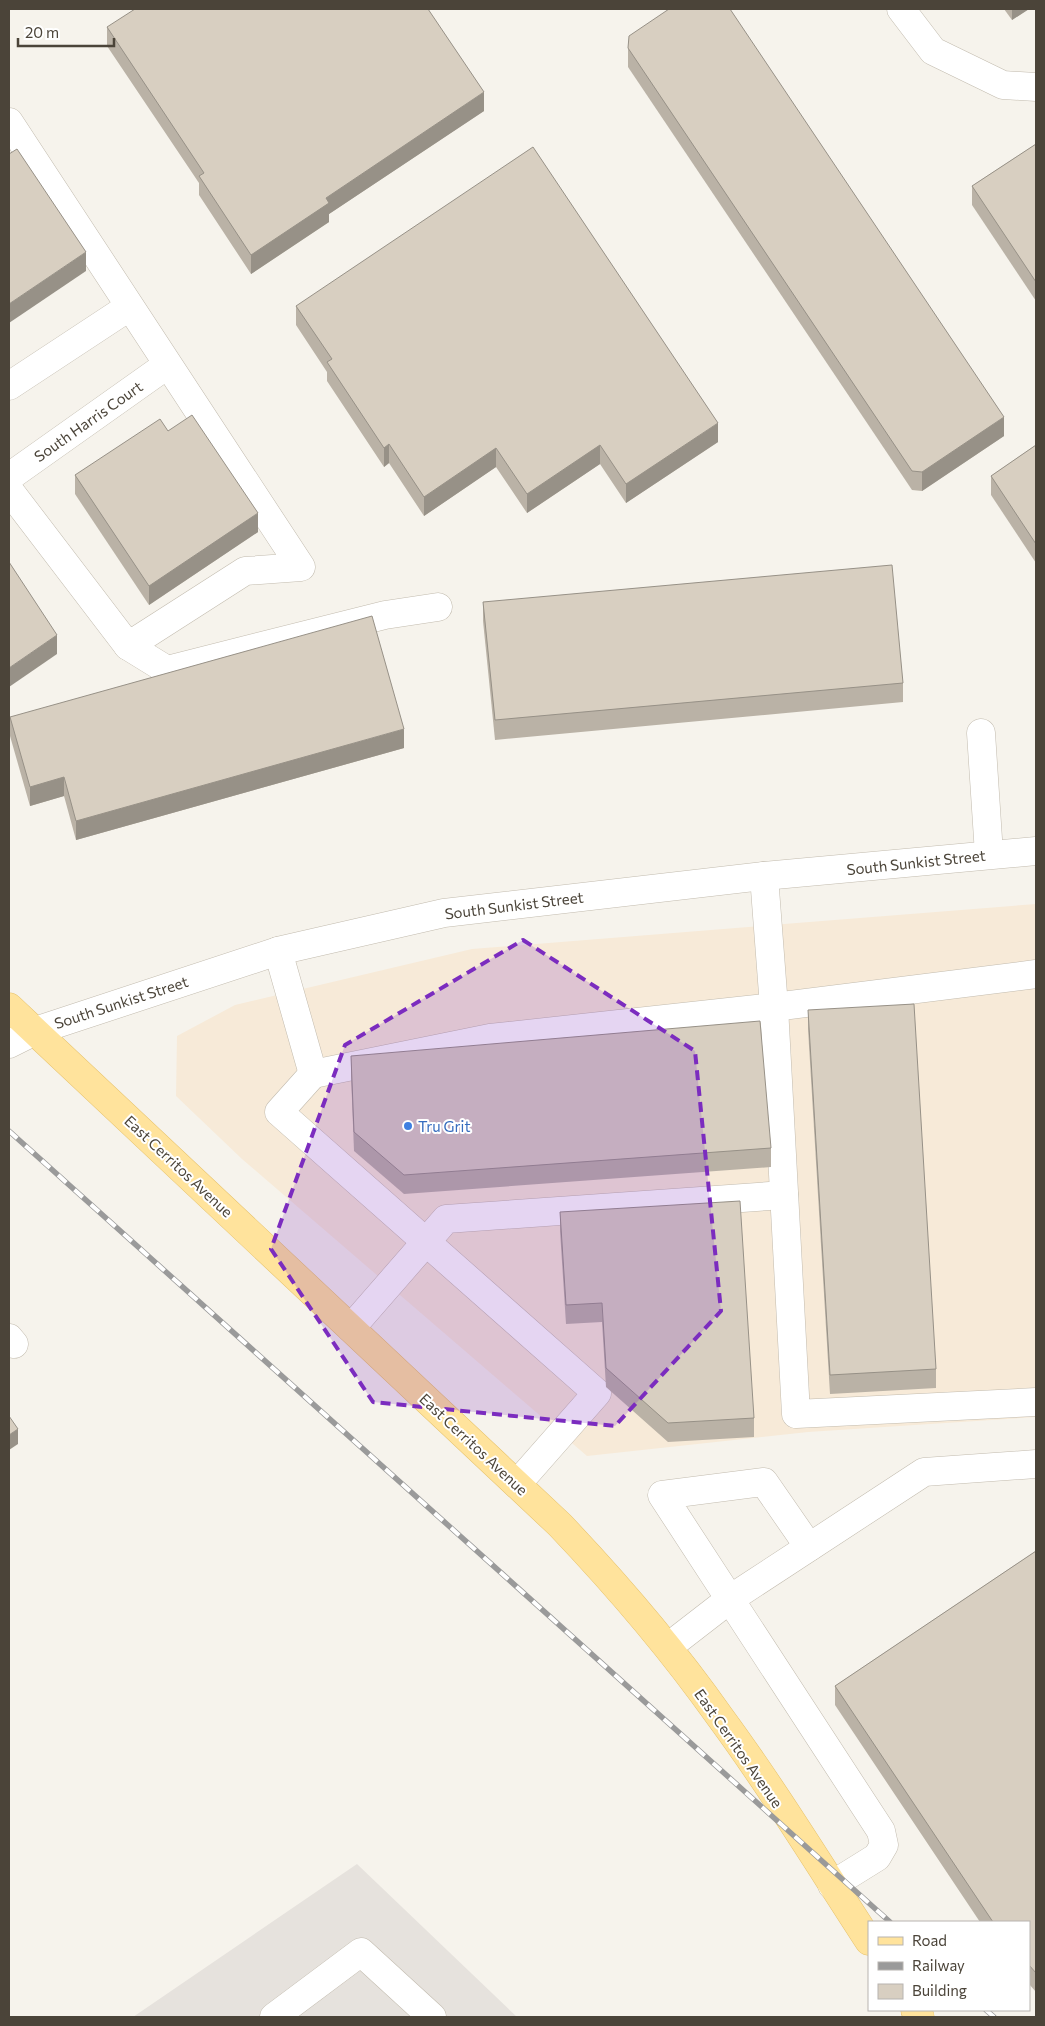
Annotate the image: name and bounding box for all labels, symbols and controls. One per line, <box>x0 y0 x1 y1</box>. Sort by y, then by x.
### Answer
scale bar <box>18 15 114 47</box>
text: 20 m <box>25 23 59 41</box>
street label: South Harris Court <box>30 377 146 465</box>
street label: South Sunkist Street <box>846 846 986 878</box>
street label: South Sunkist Street <box>444 888 584 922</box>
street label: South Sunkist Street <box>52 972 190 1032</box>
street label: East Cerritos Avenue <box>121 1111 237 1221</box>
place label: Tru Grit <box>418 1117 471 1135</box>
marker: Tru Grit <box>402 1120 414 1132</box>
street label: East Cerritos Avenue <box>416 1389 532 1499</box>
street label: East Cerritos Avenue <box>691 1685 787 1811</box>
legend <box>868 1921 1030 2011</box>
text: Road <box>912 1931 947 1949</box>
text: Railway <box>912 1956 965 1974</box>
text: Building <box>912 1981 967 1999</box>

